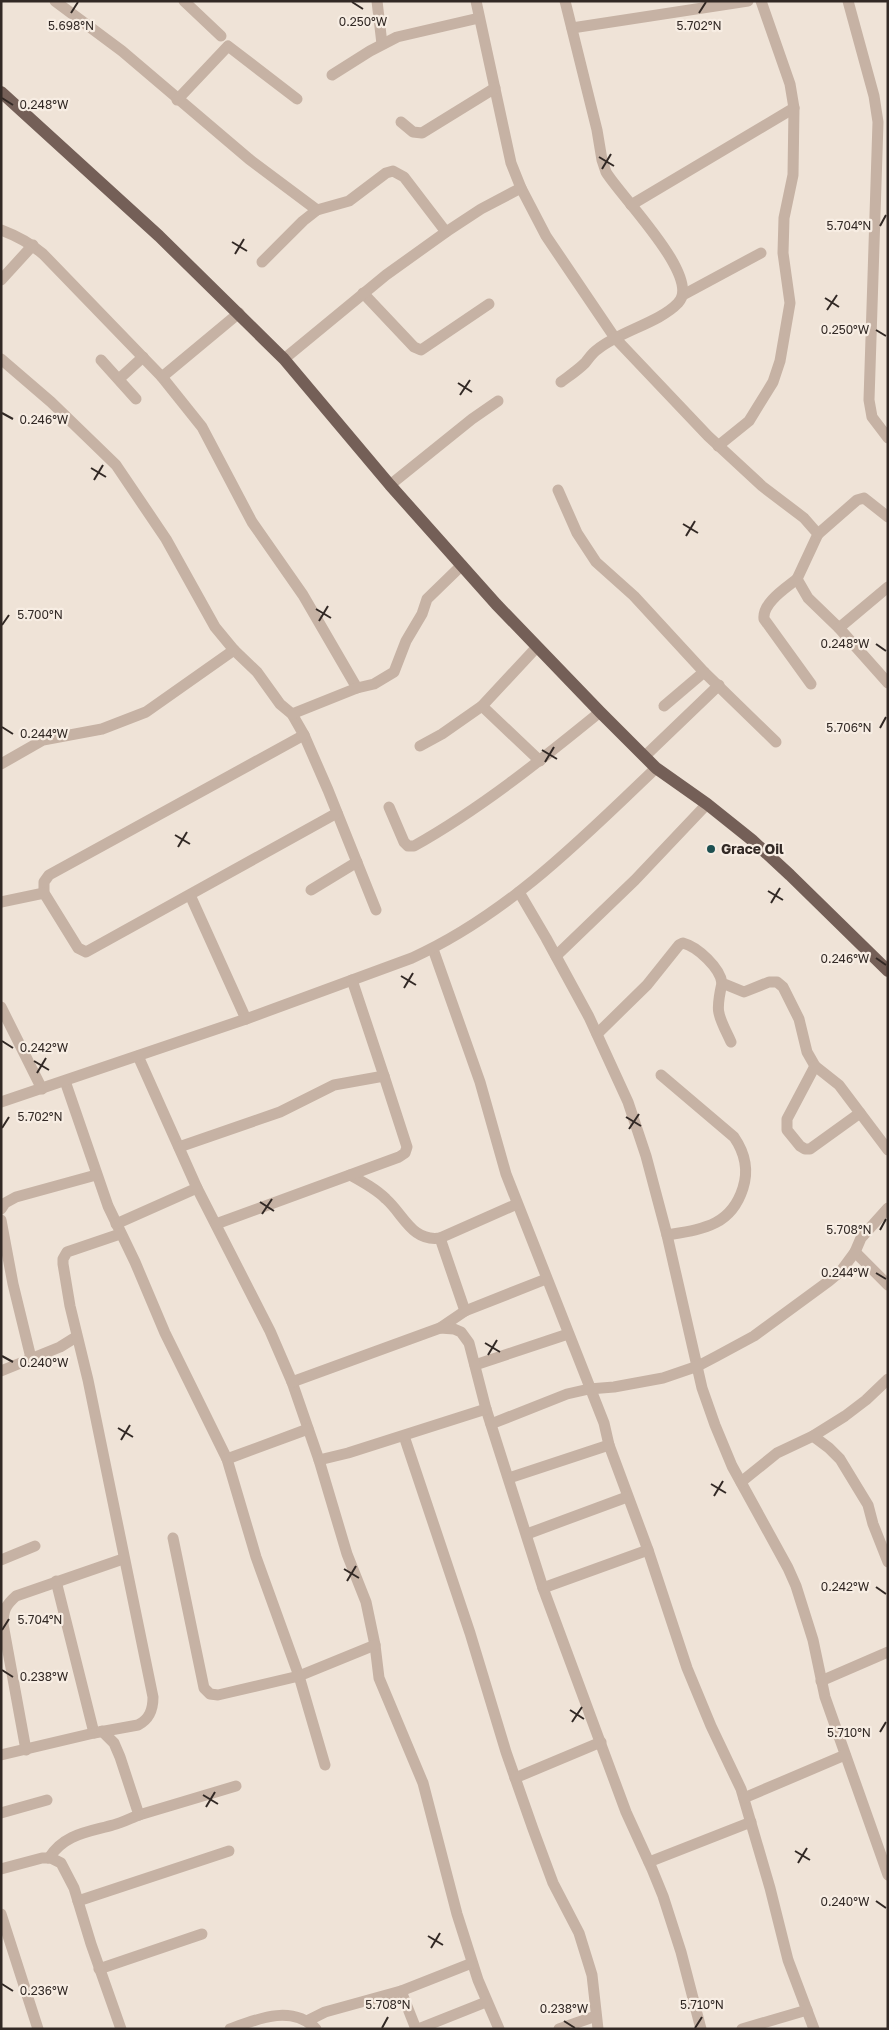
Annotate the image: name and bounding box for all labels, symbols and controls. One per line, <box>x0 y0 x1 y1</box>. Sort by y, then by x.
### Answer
text: 0.250°W <box>339 14 388 29</box>
text: 5.698°N <box>48 18 94 33</box>
text: 5.702°N <box>676 18 722 33</box>
text: 0.248°W <box>20 97 69 112</box>
text: 5.704°N <box>827 218 871 233</box>
text: 0.250°W <box>821 322 870 337</box>
text: 0.246°W <box>20 412 69 427</box>
text: 5.700°N <box>17 607 63 622</box>
text: 0.248°W <box>821 636 870 651</box>
text: 5.706°N <box>826 720 872 735</box>
text: 0.244°W <box>20 726 69 741</box>
place label: Grace Oil <box>721 840 784 857</box>
marker: Grace Oil <box>705 843 717 855</box>
text: 0.246°W <box>821 951 870 966</box>
text: 0.242°W <box>20 1040 69 1055</box>
text: 5.702°N <box>17 1109 63 1124</box>
text: 5.708°N <box>826 1222 872 1237</box>
text: 0.244°W <box>821 1265 870 1280</box>
text: 0.240°W <box>20 1355 69 1370</box>
text: 0.242°W <box>821 1579 870 1594</box>
text: 5.704°N <box>18 1612 62 1627</box>
text: 0.238°W <box>20 1669 69 1684</box>
text: 5.710°N <box>827 1725 871 1740</box>
text: 0.240°W <box>821 1894 870 1909</box>
text: 0.236°W <box>20 1983 69 1998</box>
text: 5.708°N <box>365 1997 411 2012</box>
text: 5.710°N <box>680 1997 724 2012</box>
text: 0.238°W <box>540 2001 589 2016</box>

